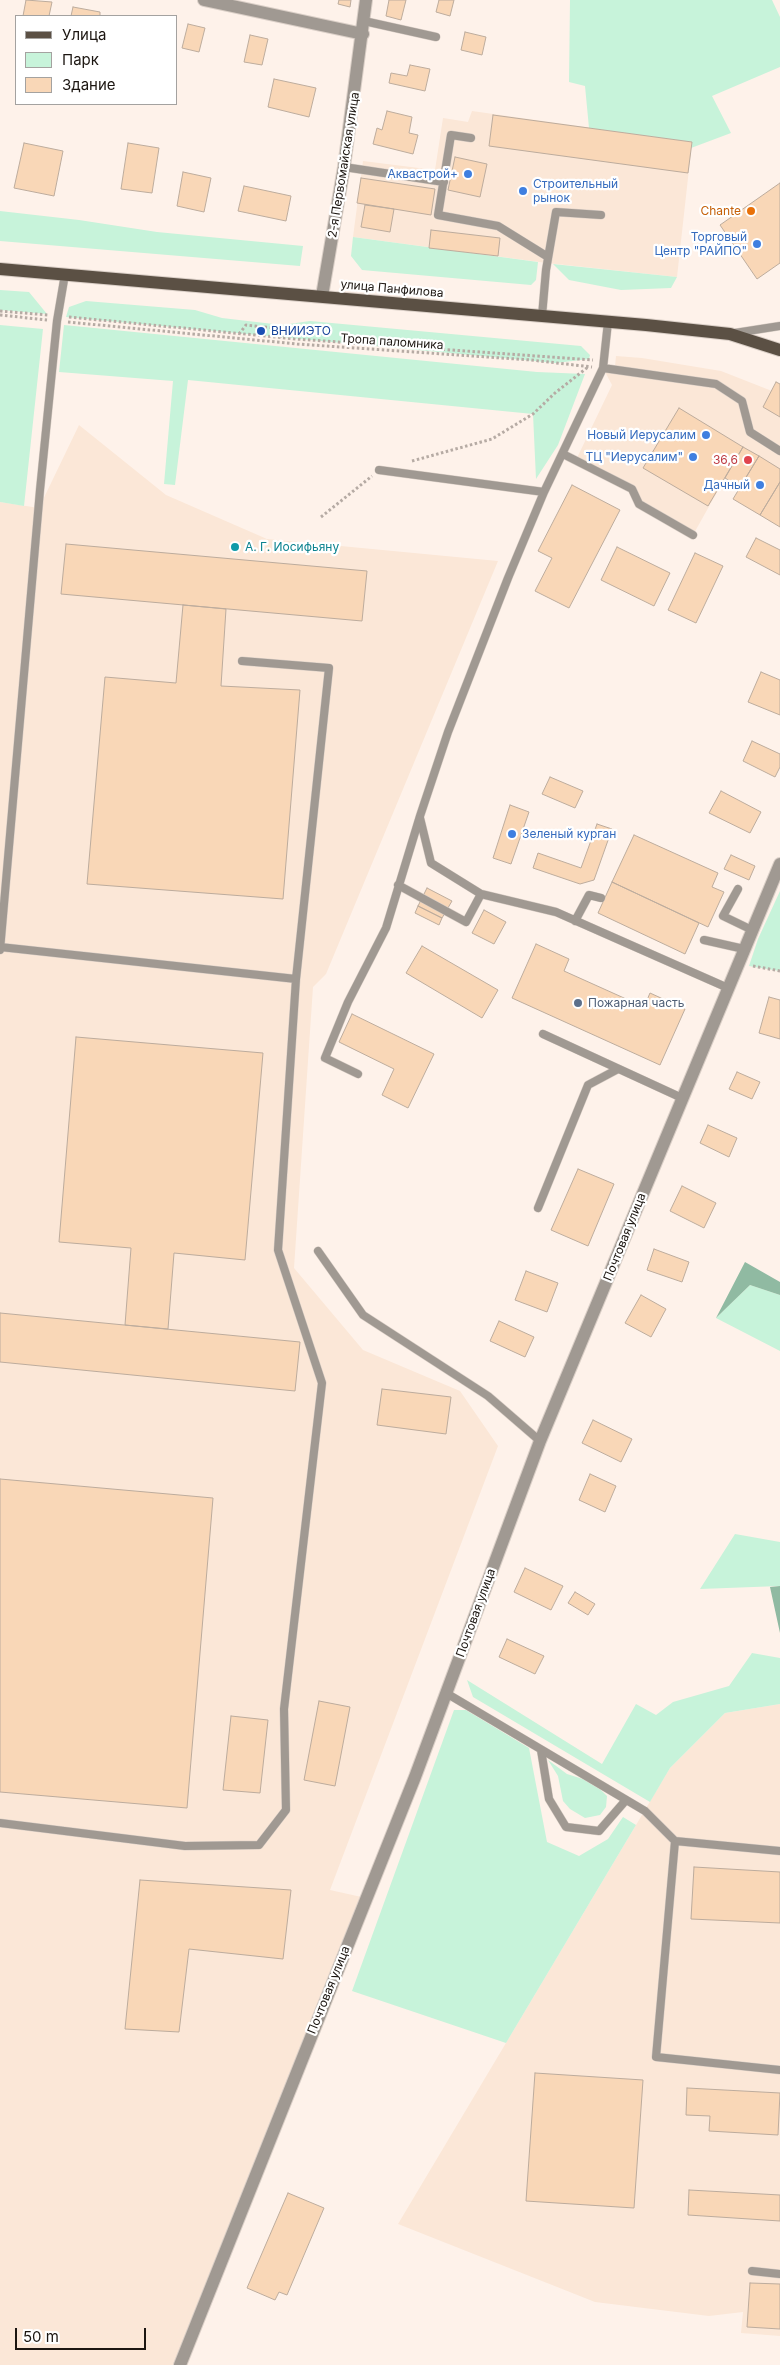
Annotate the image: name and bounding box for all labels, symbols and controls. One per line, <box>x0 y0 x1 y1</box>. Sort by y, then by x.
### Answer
legend <box>15 15 178 105</box>
text: Улица <box>62 25 106 44</box>
text: Парк <box>62 50 99 69</box>
text: Здание <box>62 75 116 94</box>
street label: 2-я Первомайская улица <box>325 91 363 239</box>
place label: Аквастрой+ <box>387 167 458 181</box>
marker: Аквастрой+ <box>462 168 474 180</box>
place label: Строительный рынок <box>533 177 618 205</box>
marker: Строительный рынок <box>517 185 529 197</box>
place label: Chante <box>701 204 741 218</box>
marker: Chante <box>745 205 757 217</box>
place label: Торговый Центр "РАЙПО" <box>654 230 747 258</box>
marker: Торговый Центр "РАЙПО" <box>751 238 763 250</box>
street label: улица Панфилова <box>340 277 444 301</box>
place label: ВНИИЭТО <box>271 324 331 338</box>
marker: ВНИИЭТО <box>255 325 267 337</box>
street label: Тропа паломника <box>340 331 444 353</box>
place label: Новый Иерусалим <box>587 428 696 442</box>
marker: Новый Иерусалим <box>700 429 712 441</box>
place label: ТЦ "Иерусалим" <box>585 450 683 464</box>
marker: ТЦ "Иерусалим" <box>687 451 699 463</box>
place label: 36,6 <box>713 453 738 467</box>
marker: 36,6 <box>742 454 754 466</box>
place label: Дачный <box>703 478 750 492</box>
marker: Дачный <box>754 479 766 491</box>
place label: А. Г. Иосифьяну <box>245 540 339 554</box>
marker: А. Г. Иосифьяну <box>229 541 241 553</box>
place label: Зеленый курган <box>522 827 616 841</box>
marker: Зеленый курган <box>506 828 518 840</box>
place label: Пожарная часть <box>588 996 685 1010</box>
marker: Пожарная часть <box>572 997 584 1009</box>
street label: Почтовая улица <box>601 1191 649 1283</box>
street label: Почтовая улица <box>453 1567 499 1659</box>
street label: Почтовая улица <box>305 1944 353 2036</box>
scale bar <box>18 2318 149 2350</box>
text: 50 m <box>23 2327 59 2346</box>

